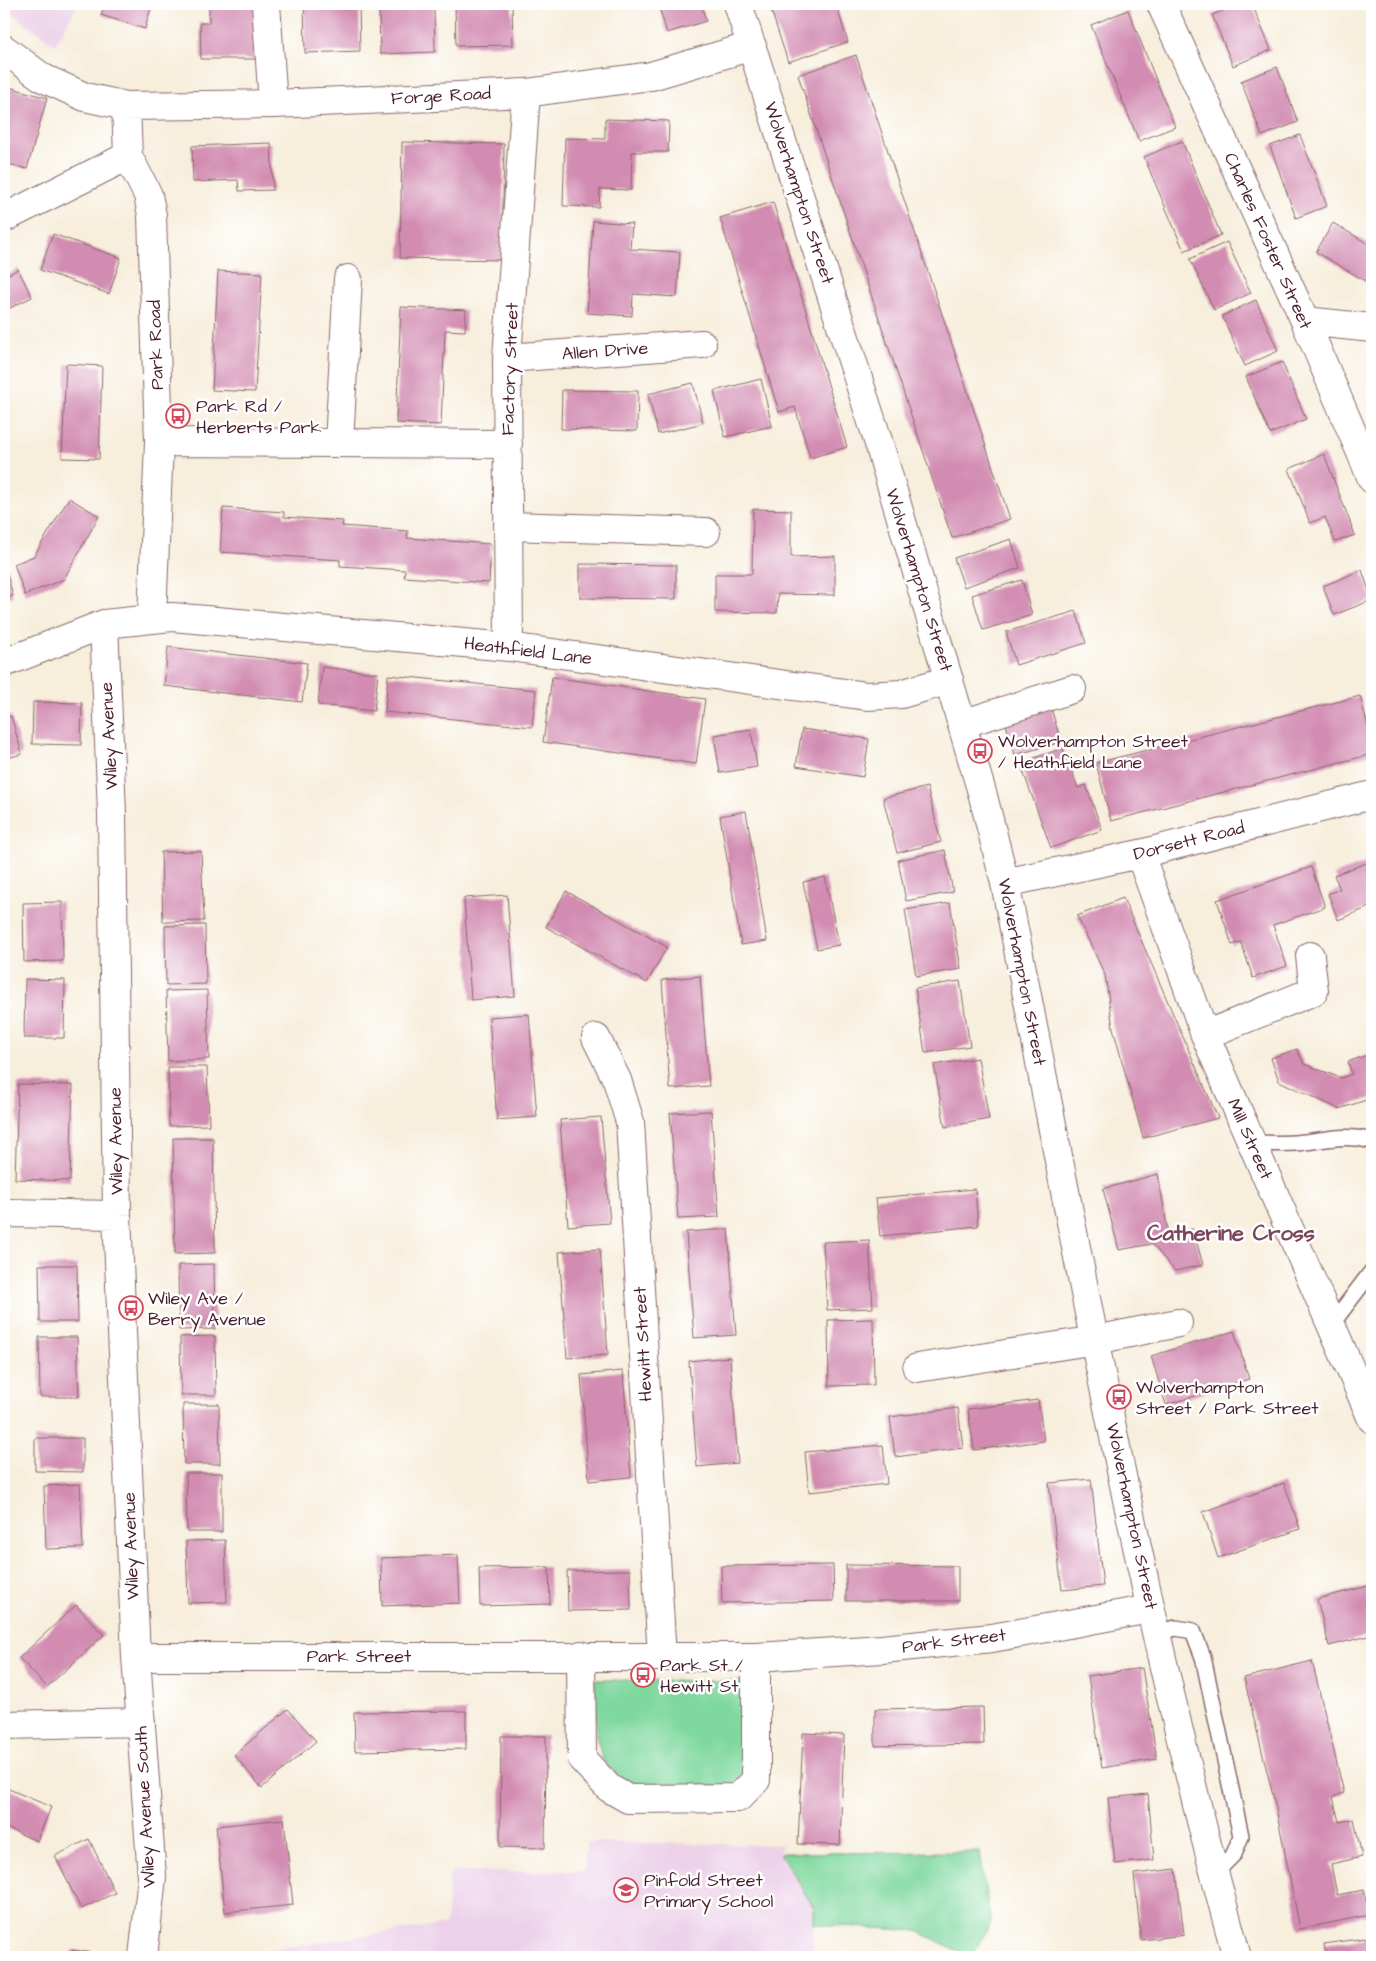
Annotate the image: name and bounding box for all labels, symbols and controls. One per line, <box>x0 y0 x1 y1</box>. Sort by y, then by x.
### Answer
street label: Forge Road <box>390 81 492 112</box>
street label: Wolverhampton Street <box>758 99 840 288</box>
street label: Charles Foster Street <box>1218 149 1319 334</box>
street label: Park Road <box>142 299 170 391</box>
street label: Factory Street <box>495 301 526 436</box>
street label: Allen Drive <box>561 335 649 366</box>
place label: Park Rd / Herberts Park <box>196 394 322 440</box>
bus stop icon: Park Rd / Herberts Park <box>165 403 191 429</box>
street label: Wolverhampton Street <box>879 485 959 675</box>
street label: Heathfield Lane <box>463 631 594 671</box>
street label: Wiley Avenue <box>94 681 125 790</box>
place label: Wolverhampton Street / Heathfield Lane <box>998 729 1189 775</box>
bus stop icon: Wolverhampton Street / Heathfield Lane <box>967 738 993 764</box>
street label: Dorsett Road <box>1131 815 1247 867</box>
street label: Wolverhampton Street <box>992 876 1053 1068</box>
street label: Wiley Avenue <box>103 1087 130 1195</box>
street label: Mill Street <box>1221 1095 1279 1184</box>
district label: Catherine Cross <box>1147 1218 1315 1249</box>
street label: Hewitt Street <box>627 1285 658 1402</box>
place label: Wiley Ave / Berry Avenue <box>148 1286 266 1333</box>
bus stop icon: Wiley Ave / Berry Avenue <box>118 1295 144 1321</box>
place label: Wolverhampton Street / Park Street <box>1136 1375 1319 1421</box>
bus stop icon: Wolverhampton Street / Park Street <box>1106 1384 1132 1410</box>
street label: Wolverhampton Street <box>1100 1420 1164 1612</box>
street label: Wiley Avenue <box>117 1491 146 1600</box>
street label: Park Street <box>901 1622 1008 1660</box>
street label: Park Street <box>307 1644 412 1669</box>
place label: Park St / Hewitt St <box>660 1653 743 1699</box>
bus stop icon: Park St / Hewitt St <box>630 1662 656 1688</box>
street label: Wiley Avenue South <box>128 1725 163 1889</box>
place label: Pinfold Street Primary School <box>644 1868 773 1915</box>
school or university icon: Pinfold Street Primary School <box>613 1877 639 1903</box>

